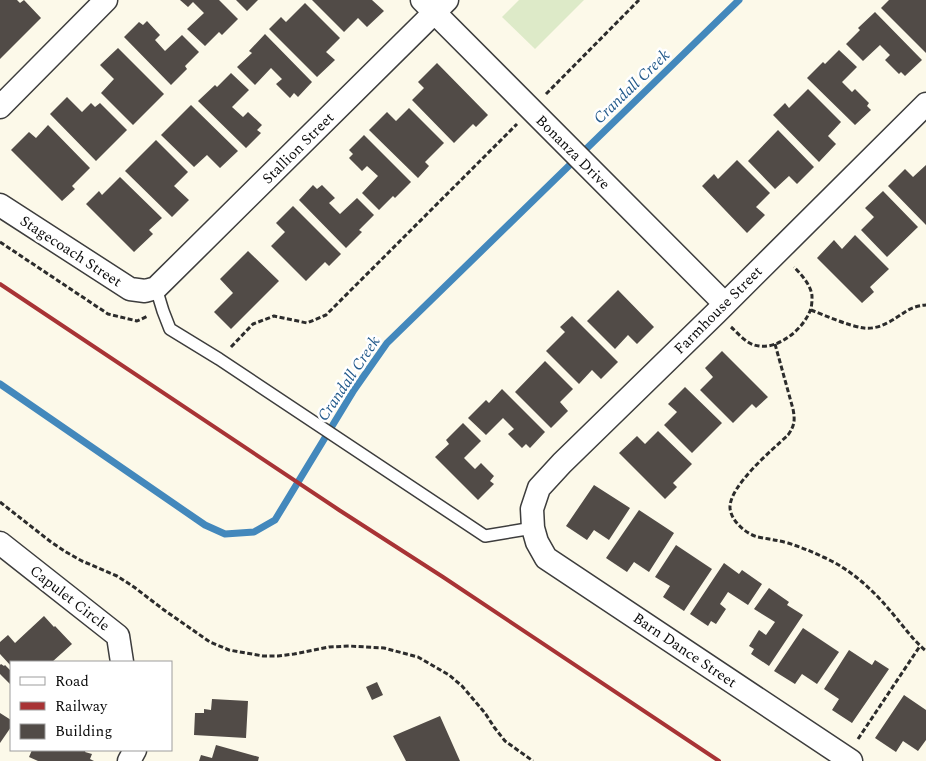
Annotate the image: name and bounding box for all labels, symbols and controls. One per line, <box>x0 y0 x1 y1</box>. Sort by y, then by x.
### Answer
water label: Crandall Creek <box>588 44 676 129</box>
street label: Stallion Street <box>257 107 340 190</box>
street label: Bonanza Drive <box>530 110 615 195</box>
street label: Stagecoach Street <box>15 210 126 293</box>
street label: Farmhouse Street <box>669 261 768 360</box>
water label: Crandall Creek <box>311 331 387 426</box>
street label: Capulet Circle <box>25 560 115 637</box>
street label: Barn Dance Street <box>628 607 741 694</box>
legend <box>10 661 172 751</box>
text: Road <box>55 670 89 693</box>
text: Railway <box>55 695 108 718</box>
text: Building <box>55 720 112 743</box>

